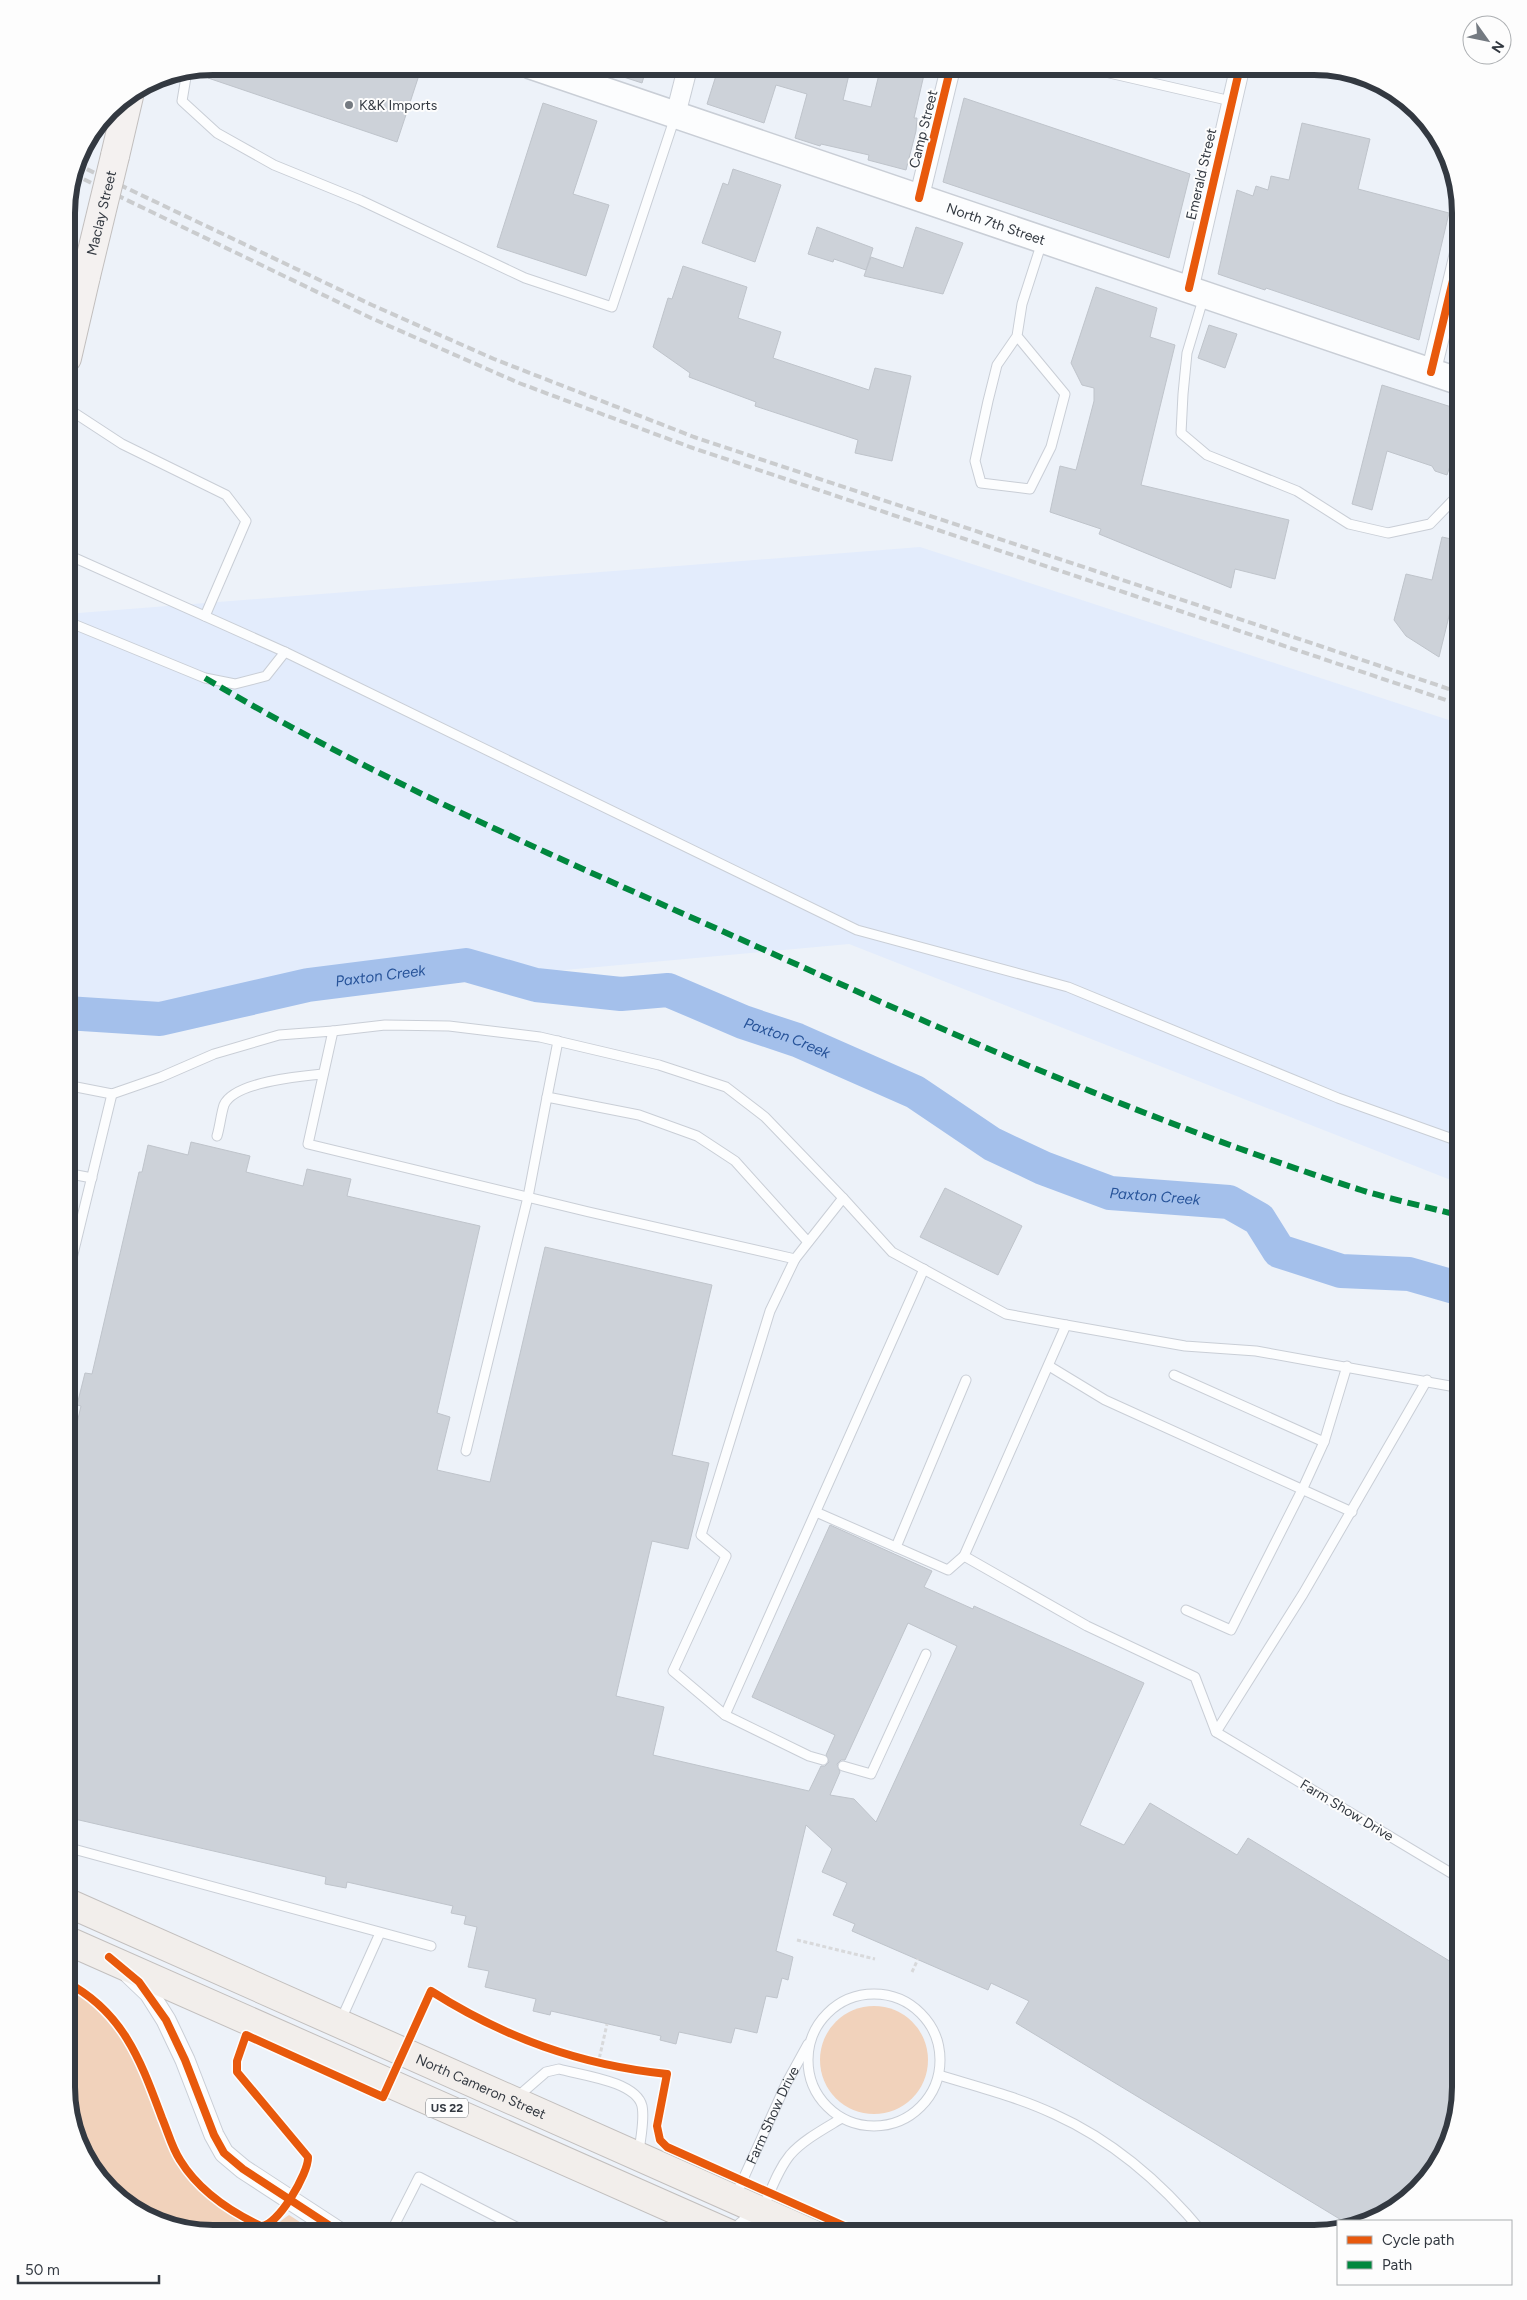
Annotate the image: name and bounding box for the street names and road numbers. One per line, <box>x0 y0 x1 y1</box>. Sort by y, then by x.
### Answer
street label: Camp Street <box>906 88 941 170</box>
street label: Emerald Street <box>1183 127 1220 222</box>
street label: Maclay Street <box>83 169 120 257</box>
street label: North 7th Street <box>944 200 1048 249</box>
street label: Farm Show Drive <box>1297 1776 1397 1845</box>
street label: North Cameron Street <box>413 2051 548 2123</box>
street label: Farm Show Drive <box>743 2063 803 2167</box>
road number: US 22 <box>426 2098 468 2118</box>

